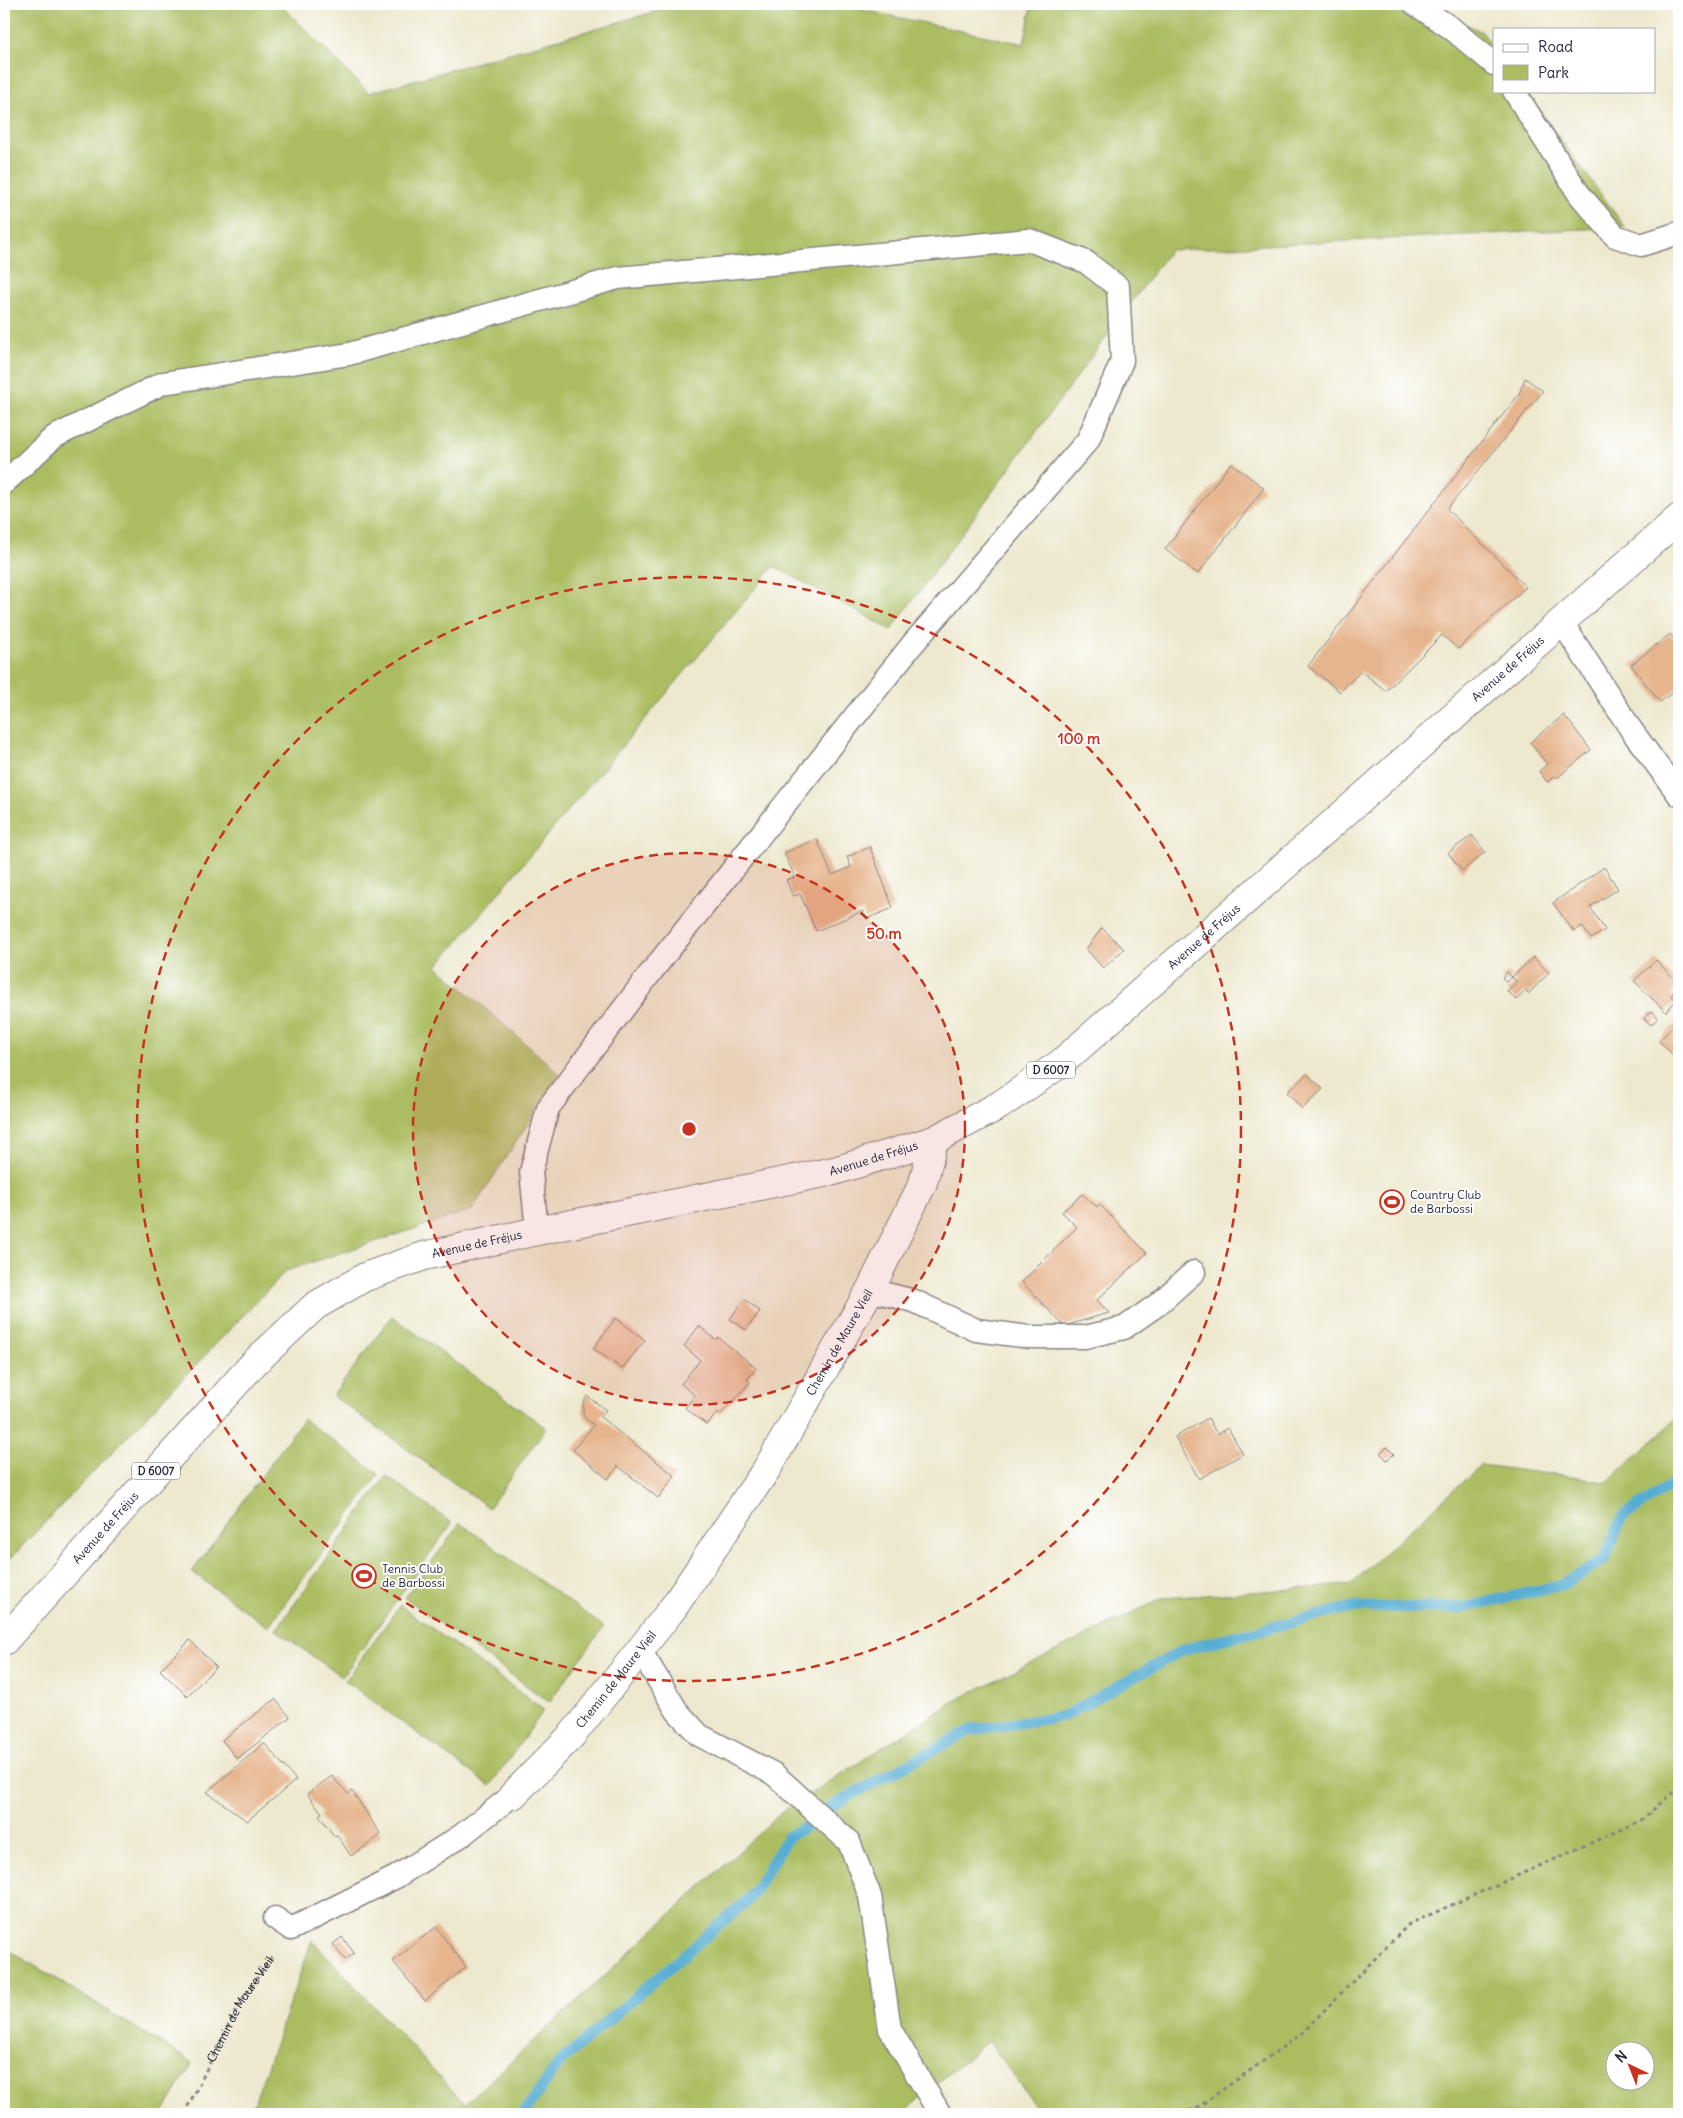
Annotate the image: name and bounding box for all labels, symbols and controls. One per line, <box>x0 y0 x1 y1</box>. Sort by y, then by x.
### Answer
legend <box>1493 28 1656 92</box>
text: Road <box>1538 37 1573 56</box>
text: Park <box>1538 63 1569 82</box>
street label: Avenue de Fréjus <box>1468 632 1547 704</box>
text: 100 m <box>1058 729 1100 748</box>
street label: Avenue de Fréjus <box>1165 900 1243 972</box>
text: 50 m <box>866 924 902 943</box>
road number: D 6007 <box>1027 1062 1075 1078</box>
centre of rings <box>680 1120 698 1138</box>
street label: Avenue de Fréjus <box>828 1137 920 1179</box>
place label: Country Club de Barbossi <box>1410 1187 1482 1216</box>
sports icon: Country Club de Barbossi <box>1379 1189 1405 1215</box>
street label: Avenue de Fréjus <box>430 1227 523 1261</box>
street label: Chemin de Maure Vieil <box>803 1287 876 1398</box>
road number: D 6007 <box>132 1462 180 1480</box>
street label: Avenue de Fréjus <box>69 1488 142 1567</box>
place label: Tennis Club de Barbossi <box>382 1561 445 1590</box>
sports icon: Tennis Club de Barbossi <box>351 1563 377 1589</box>
street label: Chemin de Maure Vieil <box>572 1628 659 1731</box>
street label: Chemin de Maure Vieil <box>203 1953 277 2065</box>
north arrow <box>1606 2040 1656 2090</box>
text: N <box>1611 2047 1631 2066</box>

